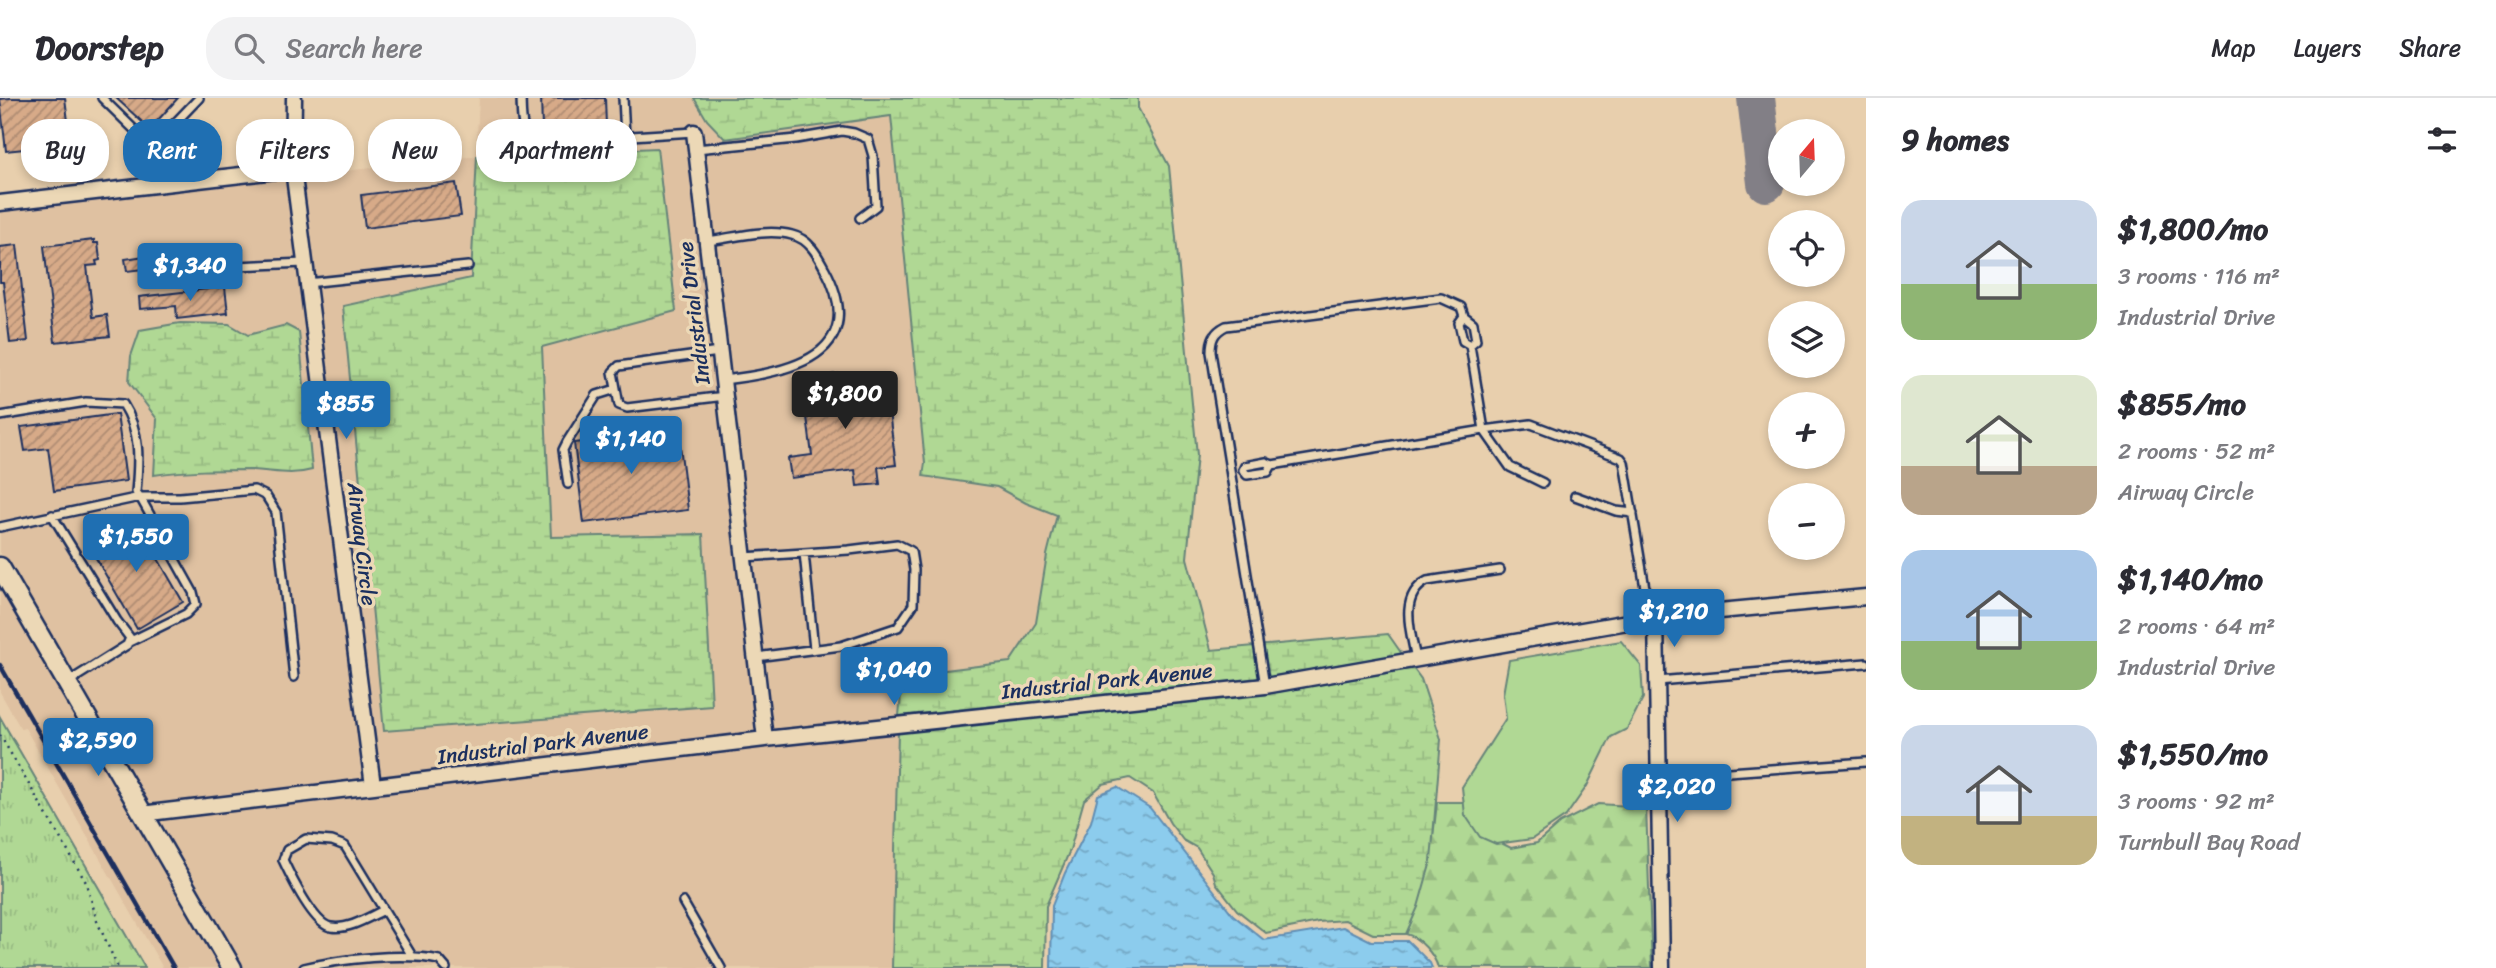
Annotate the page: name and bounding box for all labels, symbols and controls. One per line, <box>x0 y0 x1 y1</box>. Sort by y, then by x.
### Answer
search box <box>206 17 696 80</box>
text: Doorstep <box>35 19 164 77</box>
text: Search here <box>286 25 423 71</box>
text: Map <box>2211 27 2256 69</box>
text: Layers <box>2294 27 2361 69</box>
text: Share <box>2399 27 2461 69</box>
icon: search <box>230 29 268 67</box>
text: 9 homes <box>1901 113 2009 167</box>
chip: Buy <box>21 119 109 182</box>
chip: Rent <box>123 119 222 182</box>
chip: Filters <box>236 119 354 182</box>
chip: New <box>368 119 462 182</box>
chip: Apartment <box>476 119 637 182</box>
north arrow <box>1768 119 1844 196</box>
map controls <box>1768 119 1845 560</box>
icon: filters <box>2423 121 2461 159</box>
text: $1,800/mo <box>2118 202 2268 256</box>
button: locate <box>1768 210 1845 287</box>
icon: home <box>1957 228 2041 312</box>
street label: Industrial Drive <box>666 239 722 388</box>
pin: $1,340 <box>133 244 247 303</box>
text: $1,340 <box>153 245 227 286</box>
text: 3 rooms · 116 m² <box>2118 256 2280 297</box>
text: Industrial Drive <box>2118 297 2275 338</box>
button: layers <box>1768 301 1845 378</box>
pin: $1,800 <box>788 372 902 431</box>
text: $1,800 <box>808 373 882 414</box>
text: $855/mo <box>2118 377 2246 431</box>
pin: $855 <box>305 382 387 441</box>
text: $855 <box>317 383 375 424</box>
button: + <box>1768 392 1845 469</box>
icon: home <box>1957 403 2041 487</box>
pin: $1,140 <box>574 416 688 476</box>
text: $1,140 <box>596 418 666 459</box>
text: 2 rooms · 52 m² <box>2118 431 2275 472</box>
text: Airway Circle <box>2118 472 2254 513</box>
street label: Airway Circle <box>335 479 388 608</box>
button: − <box>1768 483 1845 560</box>
pin: $1,550 <box>79 514 193 574</box>
text: $1,550 <box>99 516 173 557</box>
text: $1,140/mo <box>2118 552 2263 606</box>
icon: home <box>1957 578 2041 662</box>
pin: $1,210 <box>1617 589 1731 649</box>
text: $1,210 <box>1639 591 1709 632</box>
text: 2 rooms · 64 m² <box>2118 606 2275 647</box>
text: Industrial Drive <box>2118 647 2275 688</box>
pin: $1,040 <box>837 648 951 707</box>
text: $1,040 <box>857 649 931 690</box>
street label: Industrial Park Avenue <box>998 651 1215 711</box>
street label: Industrial Park Avenue <box>434 712 651 776</box>
pin: $2,590 <box>41 718 155 778</box>
text: $2,590 <box>59 720 137 761</box>
text: $1,550/mo <box>2118 727 2268 781</box>
icon: home <box>1957 753 2041 837</box>
pin: $2,020 <box>1620 764 1734 824</box>
text: $2,020 <box>1638 766 1716 807</box>
text: 3 rooms · 92 m² <box>2118 781 2275 822</box>
text: Turnbull Bay Road <box>2118 822 2300 863</box>

